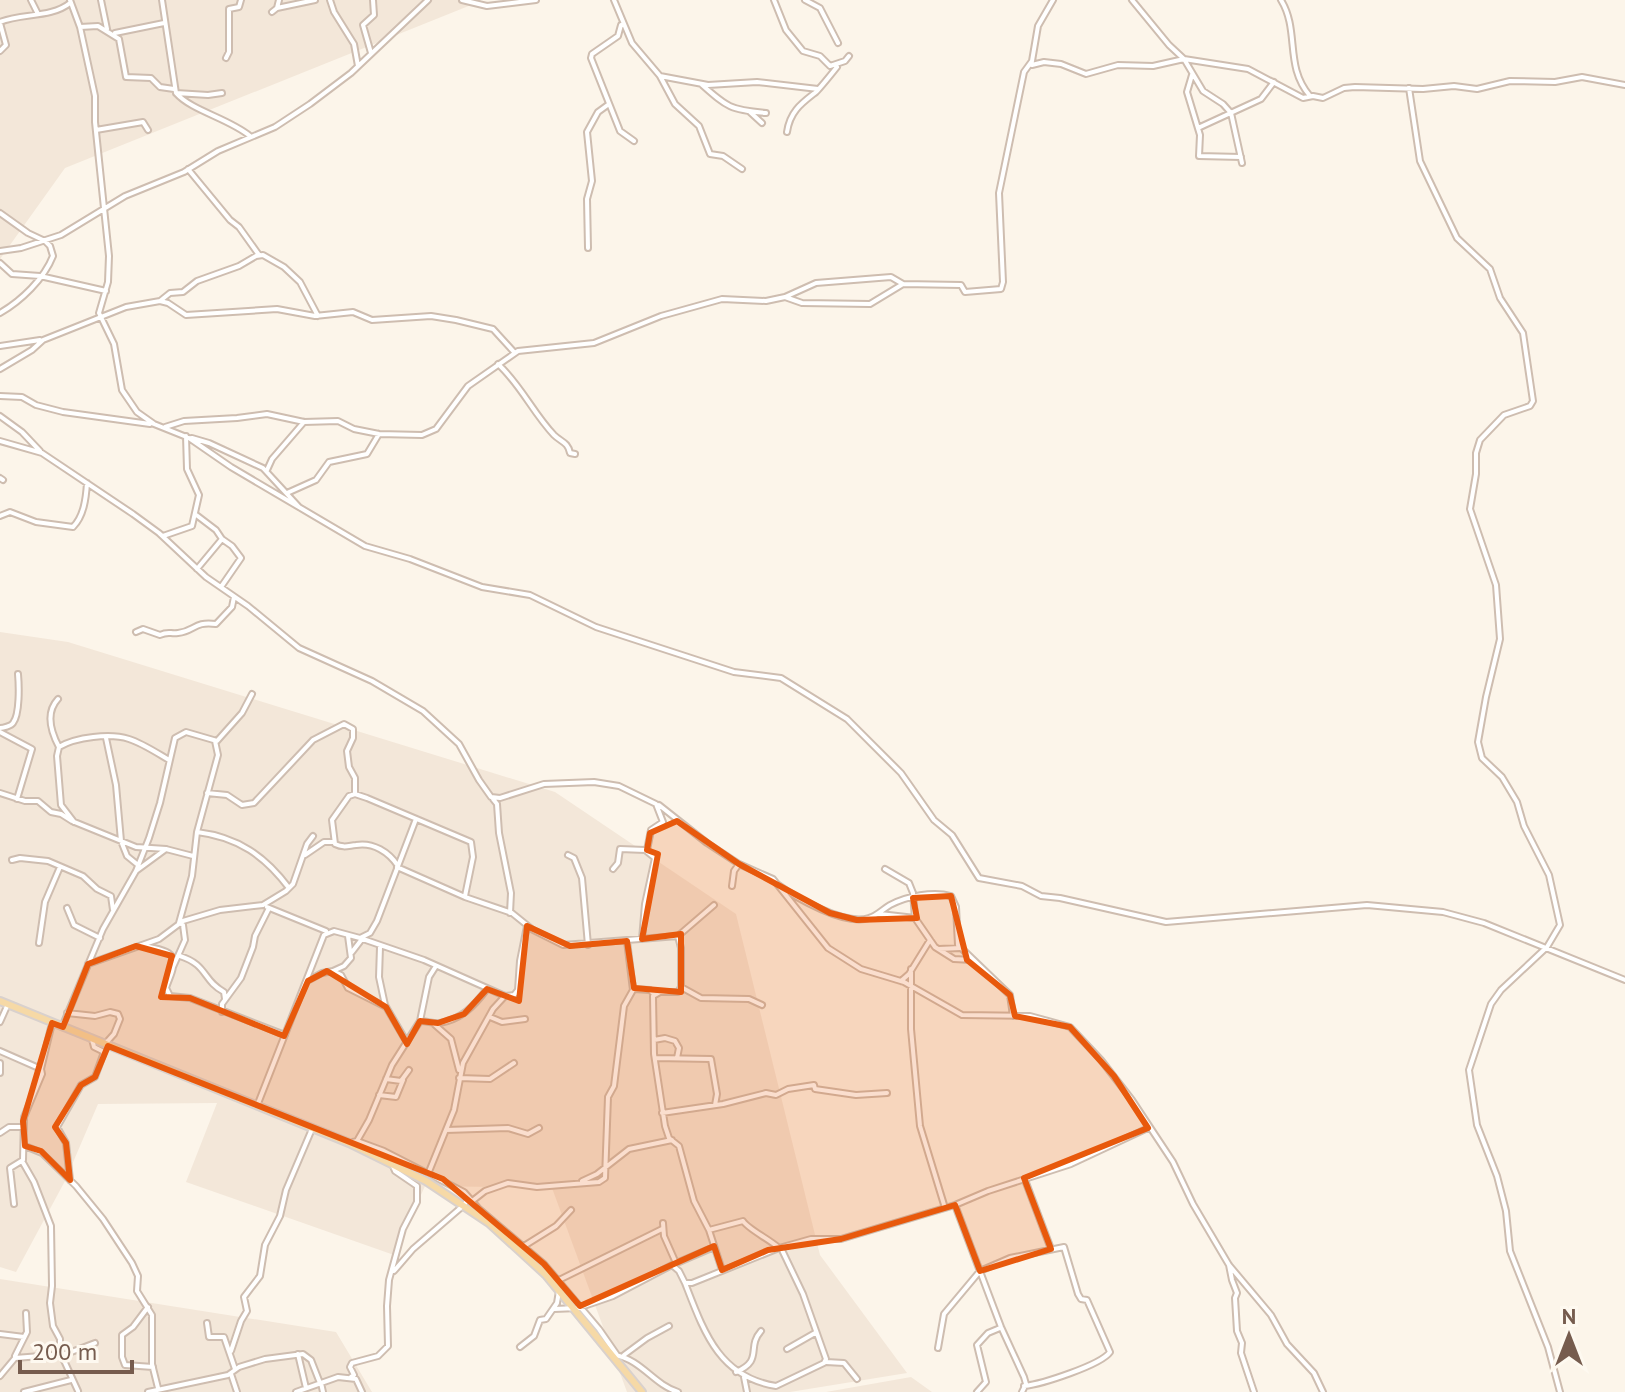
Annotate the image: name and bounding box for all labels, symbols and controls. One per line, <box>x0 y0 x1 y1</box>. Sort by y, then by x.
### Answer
north arrow <box>1529 1296 1609 1376</box>
text: N <box>1562 1302 1576 1330</box>
scale bar <box>20 1324 132 1374</box>
text: 200 m <box>32 1336 97 1367</box>

